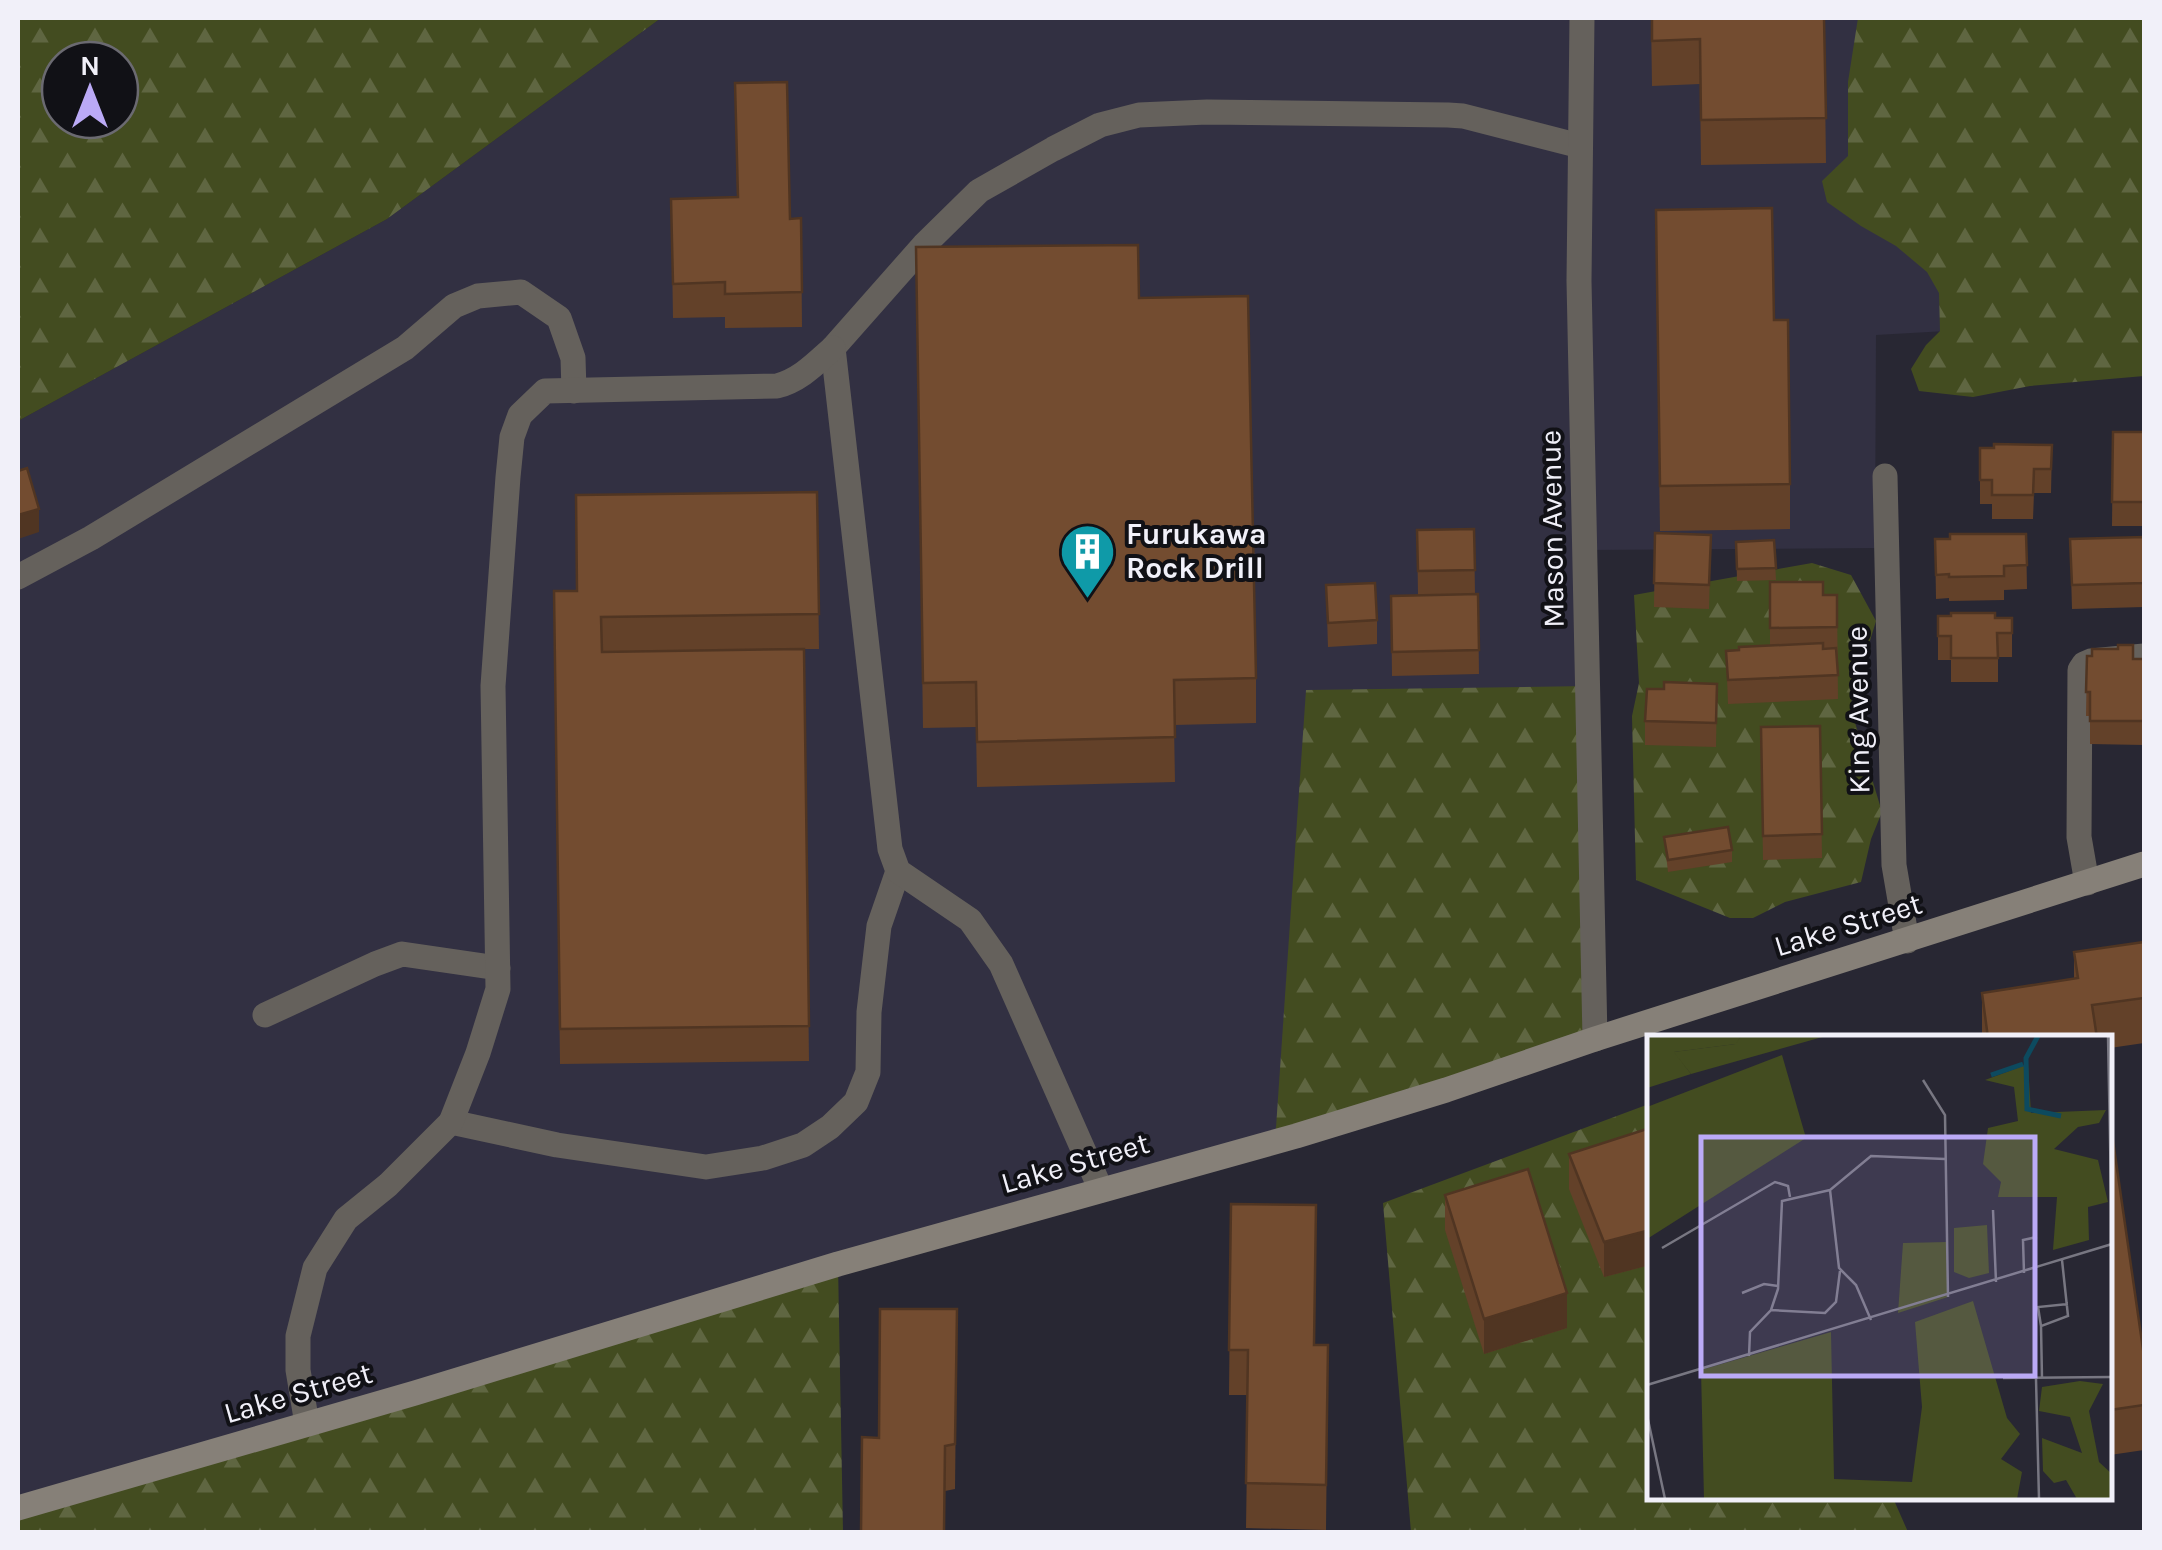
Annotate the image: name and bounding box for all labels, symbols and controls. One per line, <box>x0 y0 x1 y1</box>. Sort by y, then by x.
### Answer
north arrow <box>40 40 140 140</box>
text: N <box>80 49 100 82</box>
street label: Mason Avenue <box>1532 430 1572 628</box>
place label: Furukawa Rock Drill <box>1126 516 1267 586</box>
building icon: Furukawa Rock Drill <box>1057 521 1117 600</box>
street label: King Avenue <box>1839 626 1877 794</box>
street label: Lake Street <box>1770 886 1926 964</box>
inset map <box>1647 1035 2112 1500</box>
street label: Lake Street <box>997 1125 1153 1201</box>
street label: Lake Street <box>220 1355 376 1431</box>

